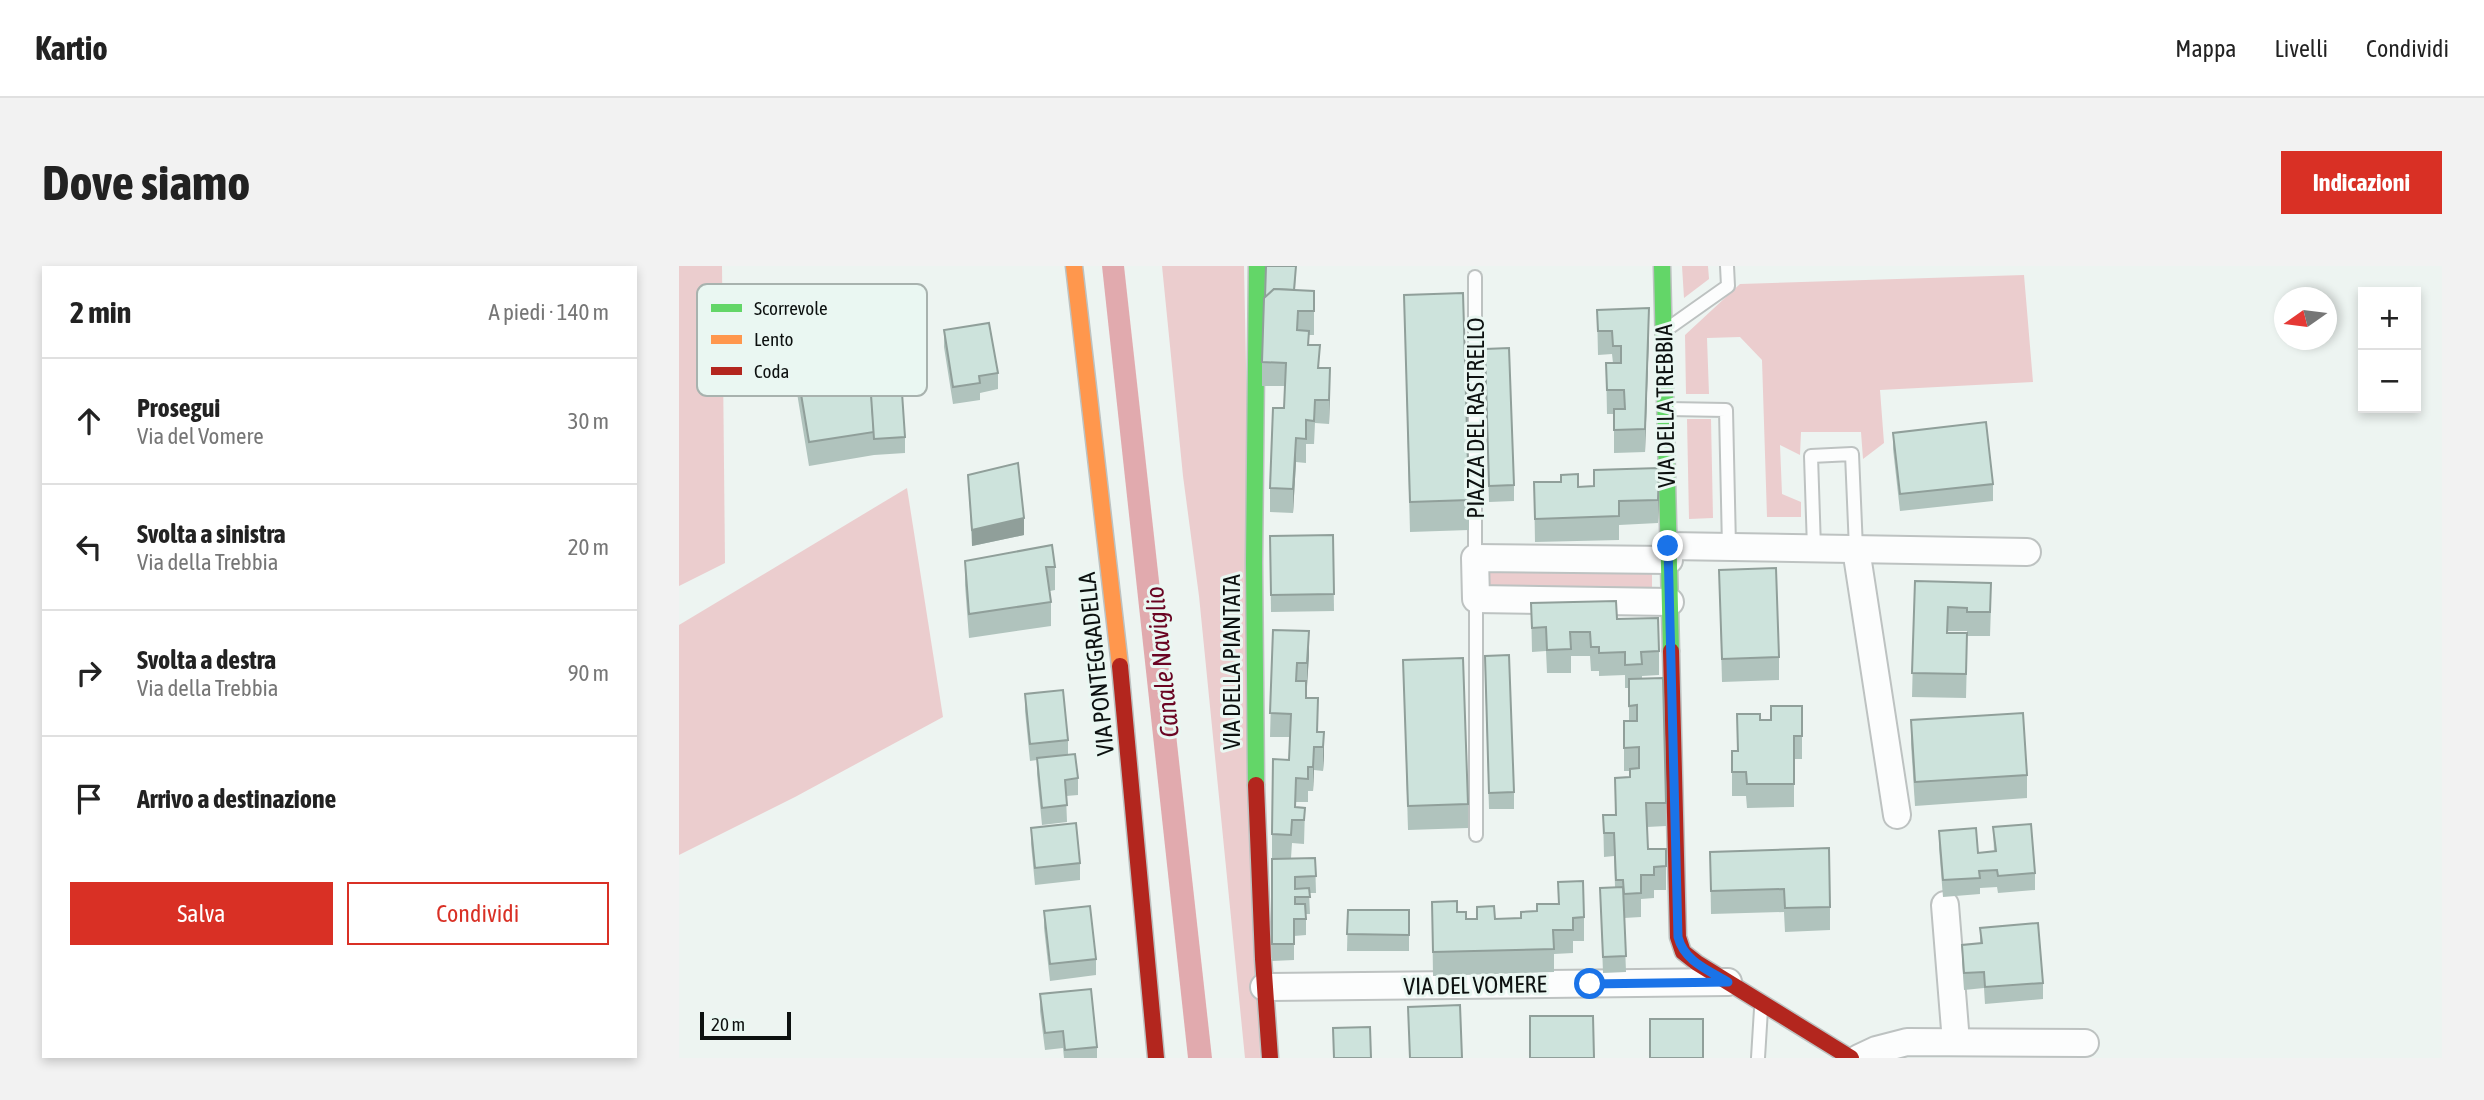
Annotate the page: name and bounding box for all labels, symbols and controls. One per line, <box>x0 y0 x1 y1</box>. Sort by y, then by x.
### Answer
text: Kartio <box>35 29 108 67</box>
text: Mappa <box>2175 35 2236 62</box>
text: Livelli <box>2274 35 2328 62</box>
text: Condividi <box>2366 35 2449 62</box>
button: Indicazioni <box>2281 151 2442 214</box>
text: Dove siamo <box>42 154 250 210</box>
legend <box>697 284 927 396</box>
north arrow <box>2274 287 2337 350</box>
map controls <box>2358 287 2421 413</box>
button: + <box>2358 287 2421 350</box>
text: 2 min <box>70 295 131 329</box>
text: Scorrevole <box>754 297 828 319</box>
text: A piedi · 140 m <box>489 299 609 325</box>
street label: PIAZZA DEL RASTRELLO <box>1462 317 1489 519</box>
street label: VIA DELLA TREBBIA <box>1650 324 1680 488</box>
text: Lento <box>754 328 793 350</box>
button: − <box>2358 350 2421 413</box>
text: Coda <box>754 360 789 382</box>
text: Prosegui <box>137 393 220 423</box>
icon: ahead <box>70 402 108 440</box>
text: 30 m <box>568 408 609 434</box>
text: Via del Vomere <box>137 423 264 449</box>
text: Svolta a sinistra <box>137 519 286 549</box>
icon: left <box>70 528 108 566</box>
route end <box>1652 530 1683 561</box>
text: 20 m <box>568 534 609 560</box>
text: Via della Trebbia <box>137 549 279 575</box>
street label: VIA PONTEGRADELLA <box>1073 571 1119 757</box>
street label: VIA DELLA PIANTATA <box>1218 574 1245 750</box>
water label: Canale Naviglio <box>1139 585 1185 739</box>
text: Svolta a destra <box>137 645 276 675</box>
icon: right <box>70 654 108 692</box>
text: 90 m <box>568 660 609 686</box>
text: Via della Trebbia <box>137 675 279 701</box>
icon: arrive <box>70 780 108 818</box>
text: Arrivo a destinazione <box>137 784 336 814</box>
button: Salva <box>70 882 333 945</box>
button: Condividi <box>347 882 609 945</box>
route start <box>1574 968 1605 999</box>
street label: VIA DEL VOMERE <box>1403 970 1547 1000</box>
scale bar <box>700 1009 791 1041</box>
text: 20 m <box>711 1013 745 1035</box>

